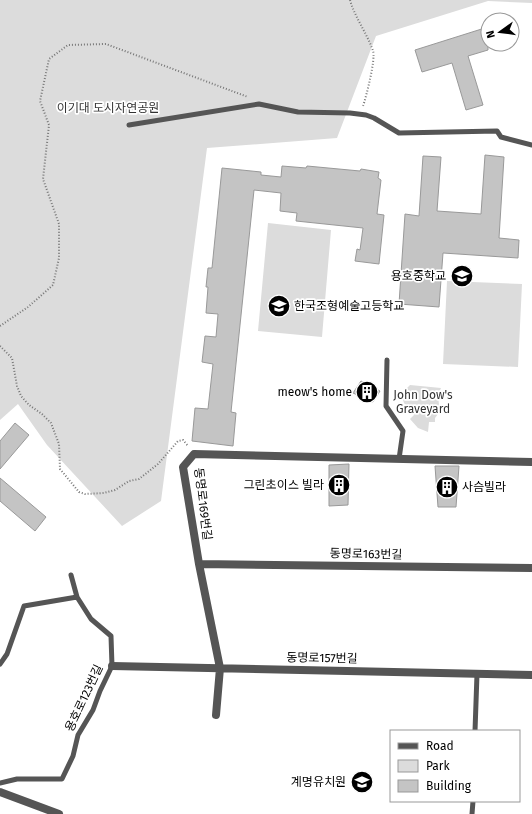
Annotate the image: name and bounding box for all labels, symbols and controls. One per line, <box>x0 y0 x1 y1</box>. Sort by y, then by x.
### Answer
north arrow <box>480 12 520 52</box>
text: N <box>484 29 498 39</box>
park label: 이기대 도시자연공원 <box>57 101 159 115</box>
school or university icon: 용호중학교 <box>449 263 475 289</box>
place label: 용호중학교 <box>391 269 446 283</box>
school or university icon: 한국조형예술고등학교 <box>266 293 292 319</box>
place label: 한국조형예술고등학교 <box>294 299 404 313</box>
building icon: meow's home <box>354 379 380 405</box>
place label: meow's home <box>277 385 352 399</box>
park label: John Dow's Graveyard <box>393 388 453 416</box>
street label: 동명로169번길 <box>192 467 214 541</box>
building icon: 그린초이스 빌라 <box>326 472 352 498</box>
building icon: 사슴빌라 <box>434 474 460 500</box>
place label: 그린초이스 빌라 <box>244 478 324 492</box>
place label: 사슴빌라 <box>462 480 506 494</box>
street label: 동명로163번길 <box>330 546 402 562</box>
street label: 동명로157번길 <box>286 650 358 666</box>
street label: 용호로123번길 <box>62 662 106 734</box>
legend <box>390 730 520 802</box>
text: Road <box>426 739 454 753</box>
text: Park <box>426 759 450 773</box>
school or university icon: 계명유치원 <box>349 769 375 795</box>
place label: 계명유치원 <box>291 775 346 789</box>
text: Building <box>426 779 472 793</box>

